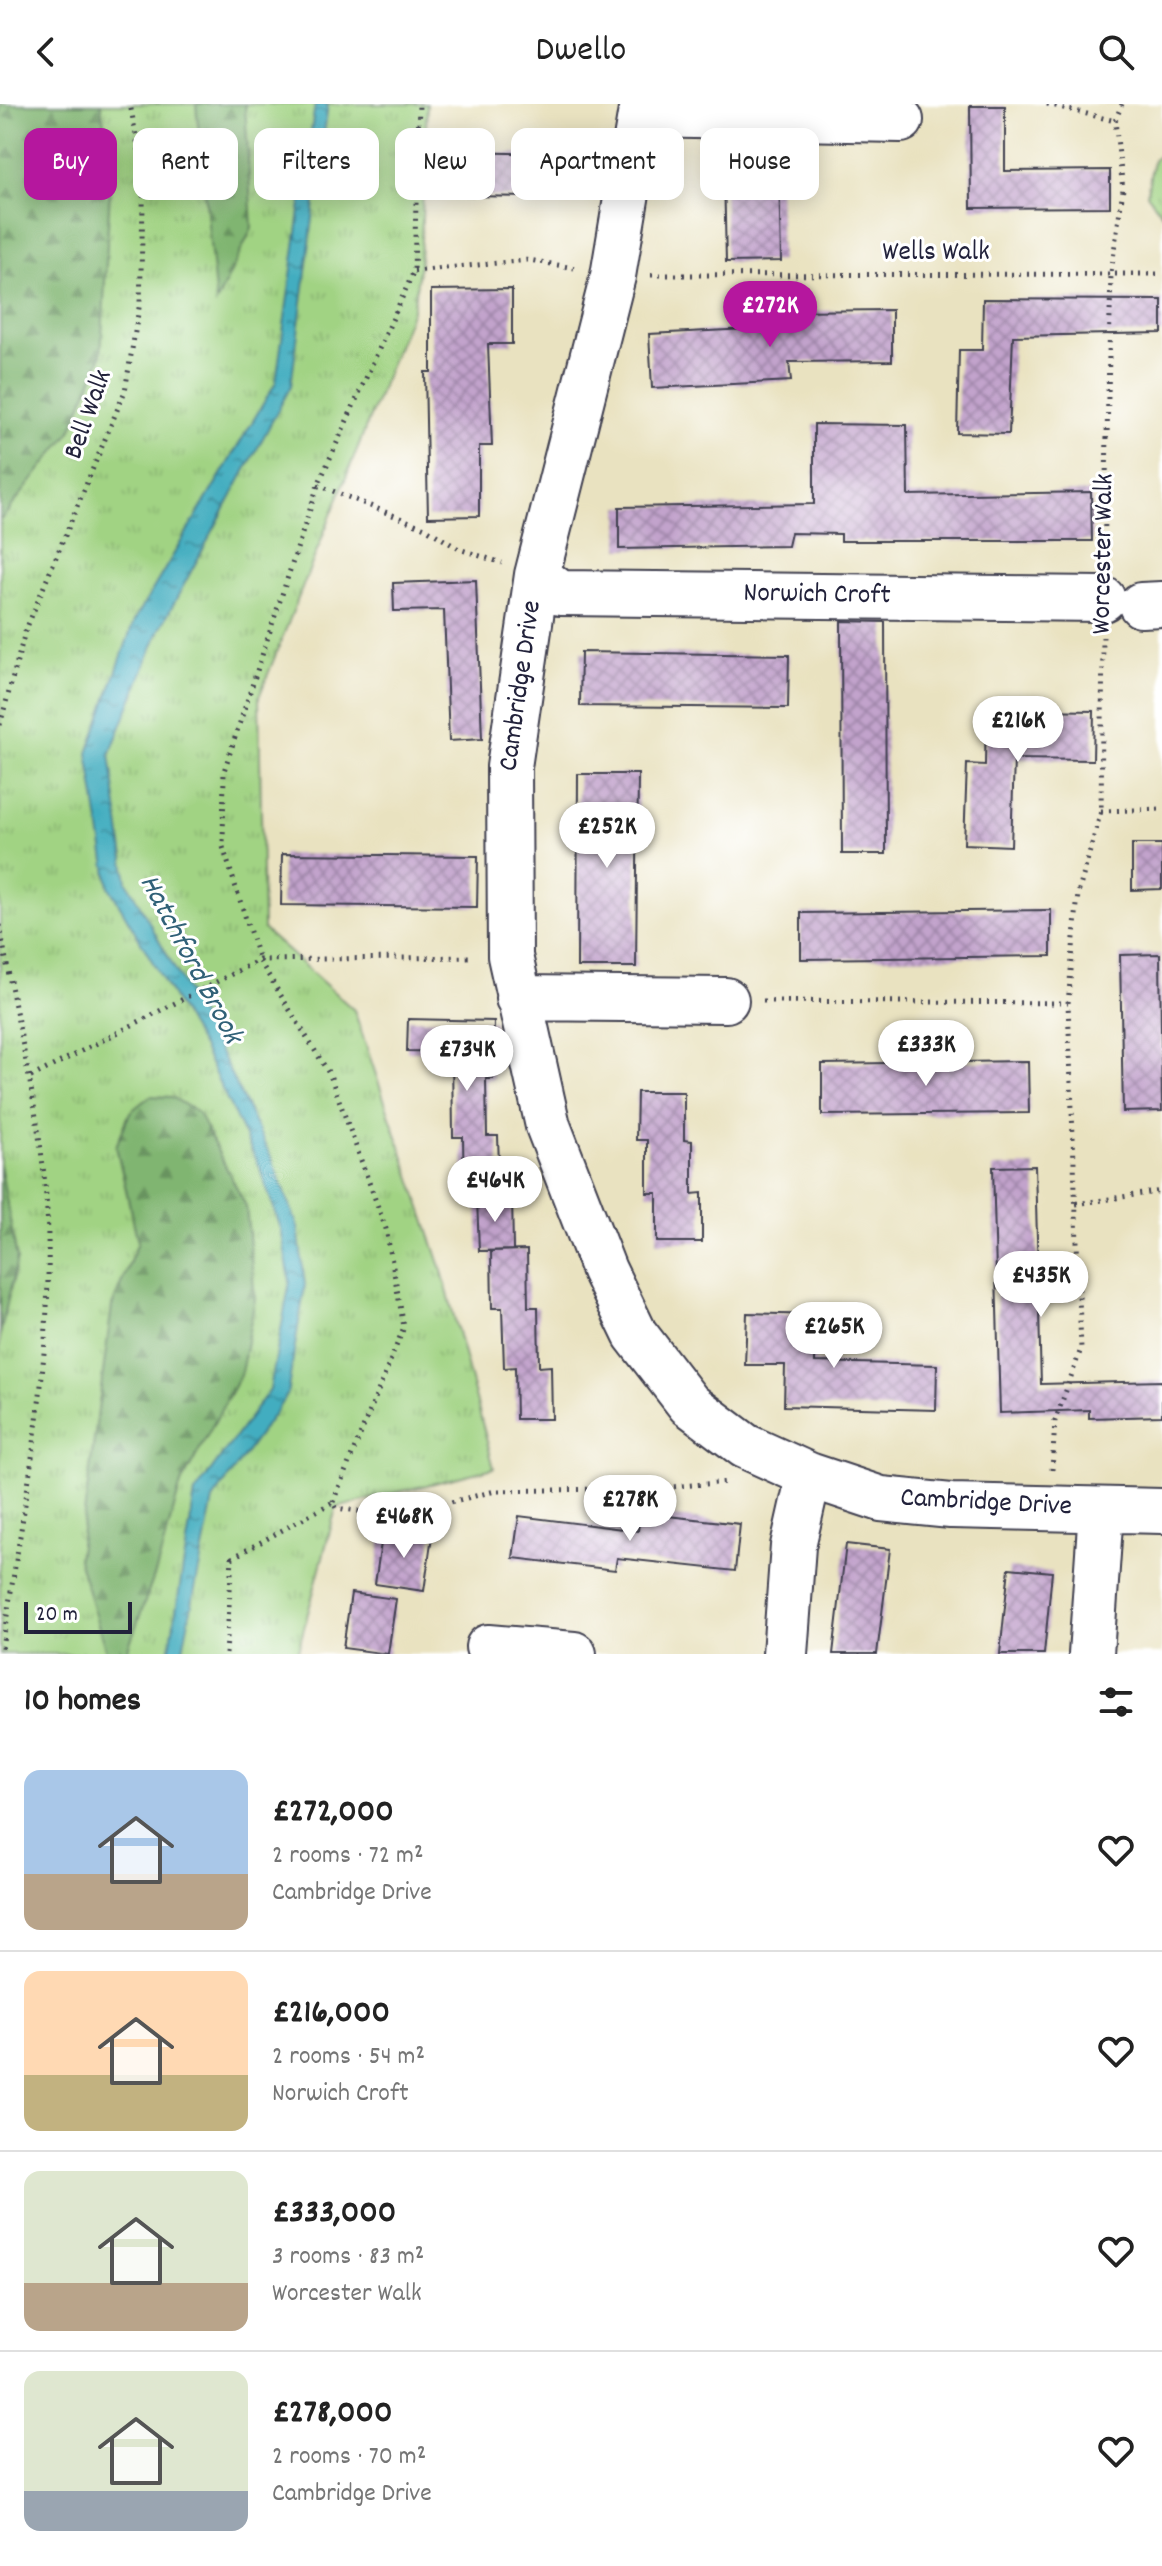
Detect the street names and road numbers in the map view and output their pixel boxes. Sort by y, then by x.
street label: Wells Walk [882,234,990,274]
street label: Bell Walk [55,365,125,465]
street label: Worcester Walk [1084,473,1126,635]
street label: Norwich Croft [743,575,891,617]
street label: Cambridge Drive [490,598,554,774]
street label: Cambridge Drive [899,1480,1073,1528]

